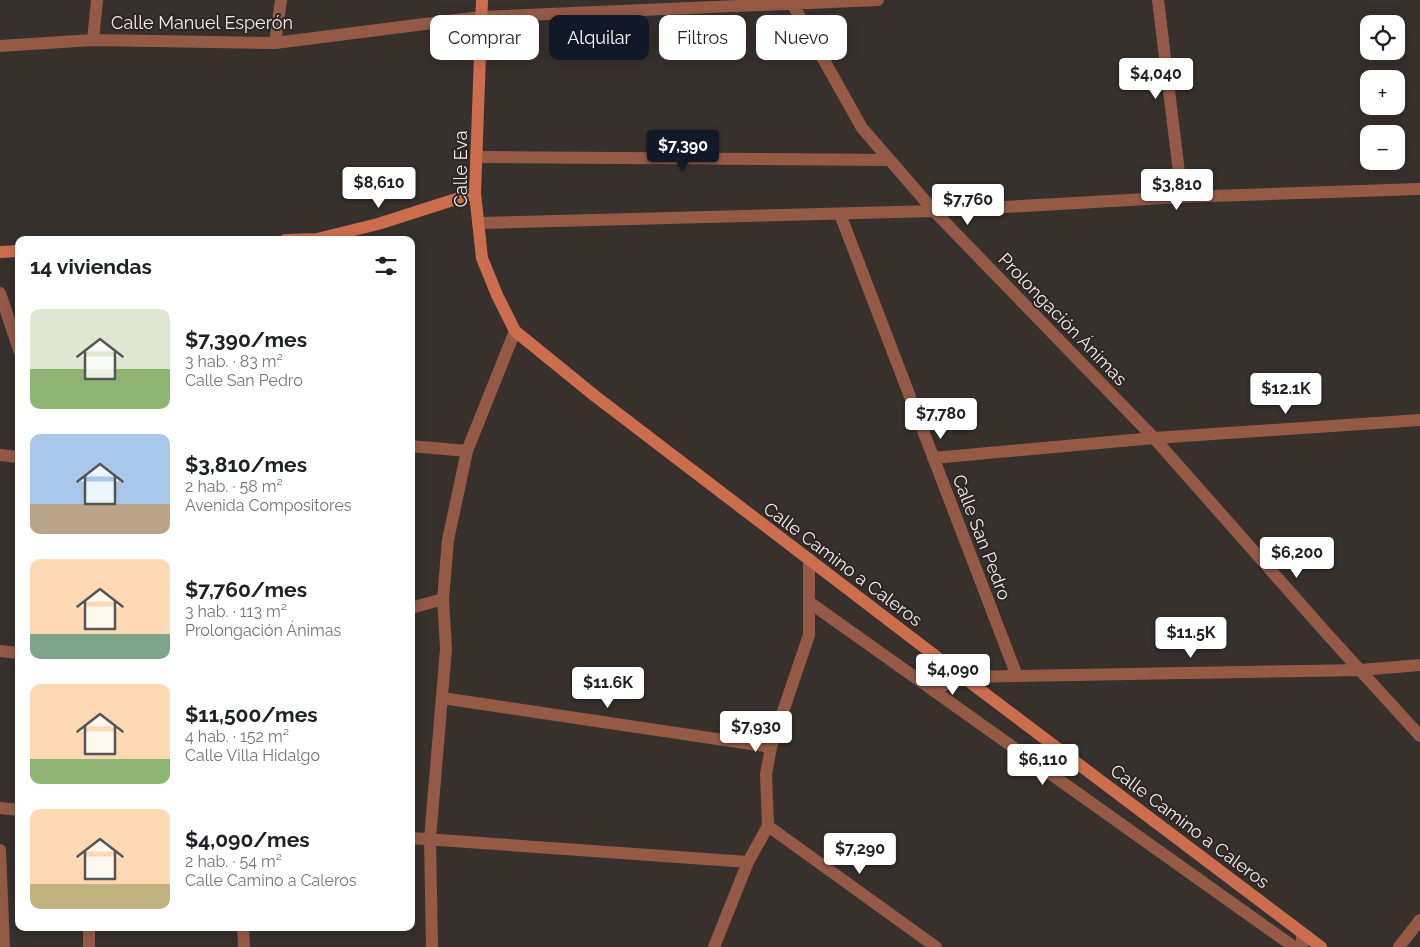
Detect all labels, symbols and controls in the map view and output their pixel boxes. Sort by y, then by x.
street label: Calle Manuel Esperón [111,12,293,33]
chip: Comprar [430,15,539,60]
chip: Alquilar [549,15,649,60]
chip: Filtros [659,15,746,60]
chip: Nuevo [756,15,847,60]
map controls [1360,15,1405,170]
button: locate [1360,15,1405,60]
pin: $4,040 [1115,58,1197,100]
text: $4,040 [1130,64,1182,83]
button: + [1360,70,1405,115]
button: − [1360,125,1405,170]
pin: $7,390 [642,130,724,172]
street label: Calle Eva [450,131,471,207]
text: $7,390 [658,136,708,155]
pin: $8,610 [338,166,420,209]
pin: $3,810 [1136,168,1218,211]
text: $8,610 [354,173,404,192]
text: $3,810 [1152,175,1202,194]
pin: $7,760 [927,184,1009,226]
text: $7,760 [943,190,993,209]
street label: Prolongación Ánimas [994,248,1132,390]
icon: filters [372,252,400,280]
text: 14 viviendas [30,254,152,279]
text: $7,390/mes [185,327,307,352]
icon: home [70,329,130,389]
text: 3 hab. · 83 m² [185,352,283,371]
text: Calle San Pedro [185,371,303,390]
pin: $12.1K [1245,372,1327,415]
text: $12.1K [1261,379,1311,398]
pin: $7,780 [900,398,982,440]
text: $7,780 [916,404,966,423]
text: $3,810/mes [185,452,307,477]
icon: home [70,454,130,514]
street label: Calle San Pedro [948,471,1016,603]
text: 2 hab. · 58 m² [185,477,283,496]
text: Avenida Compositores [185,496,352,515]
street label: Calle Camino a Caleros [760,498,927,631]
pin: $6,200 [1256,536,1338,579]
text: $6,200 [1271,543,1323,562]
text: $7,760/mes [185,577,307,602]
icon: home [70,579,130,639]
text: 3 hab. · 113 m² [185,602,287,621]
pin: $11.5K [1150,616,1232,659]
text: Prolongación Ánimas [185,621,341,640]
text: $11.5K [1166,623,1216,642]
pin: $4,090 [912,654,994,696]
text: $4,090 [927,660,979,679]
pin: $11.6K [567,666,649,709]
text: $11.6K [583,673,633,692]
text: $11,500/mes [185,702,318,727]
icon: home [70,704,130,764]
pin: $7,930 [715,710,797,753]
text: $7,930 [731,717,781,736]
text: 4 hab. · 152 m² [185,727,289,746]
pin: $6,110 [1002,744,1084,786]
text: Calle Villa Hidalgo [185,746,320,765]
text: $6,110 [1018,750,1068,769]
street label: Calle Camino a Caleros [1107,760,1274,893]
text: $4,090/mes [185,827,310,852]
icon: home [70,829,130,889]
pin: $7,290 [819,832,901,875]
text: $7,290 [835,839,885,858]
text: 2 hab. · 54 m² [185,852,282,871]
text: Calle Camino a Caleros [185,871,357,890]

